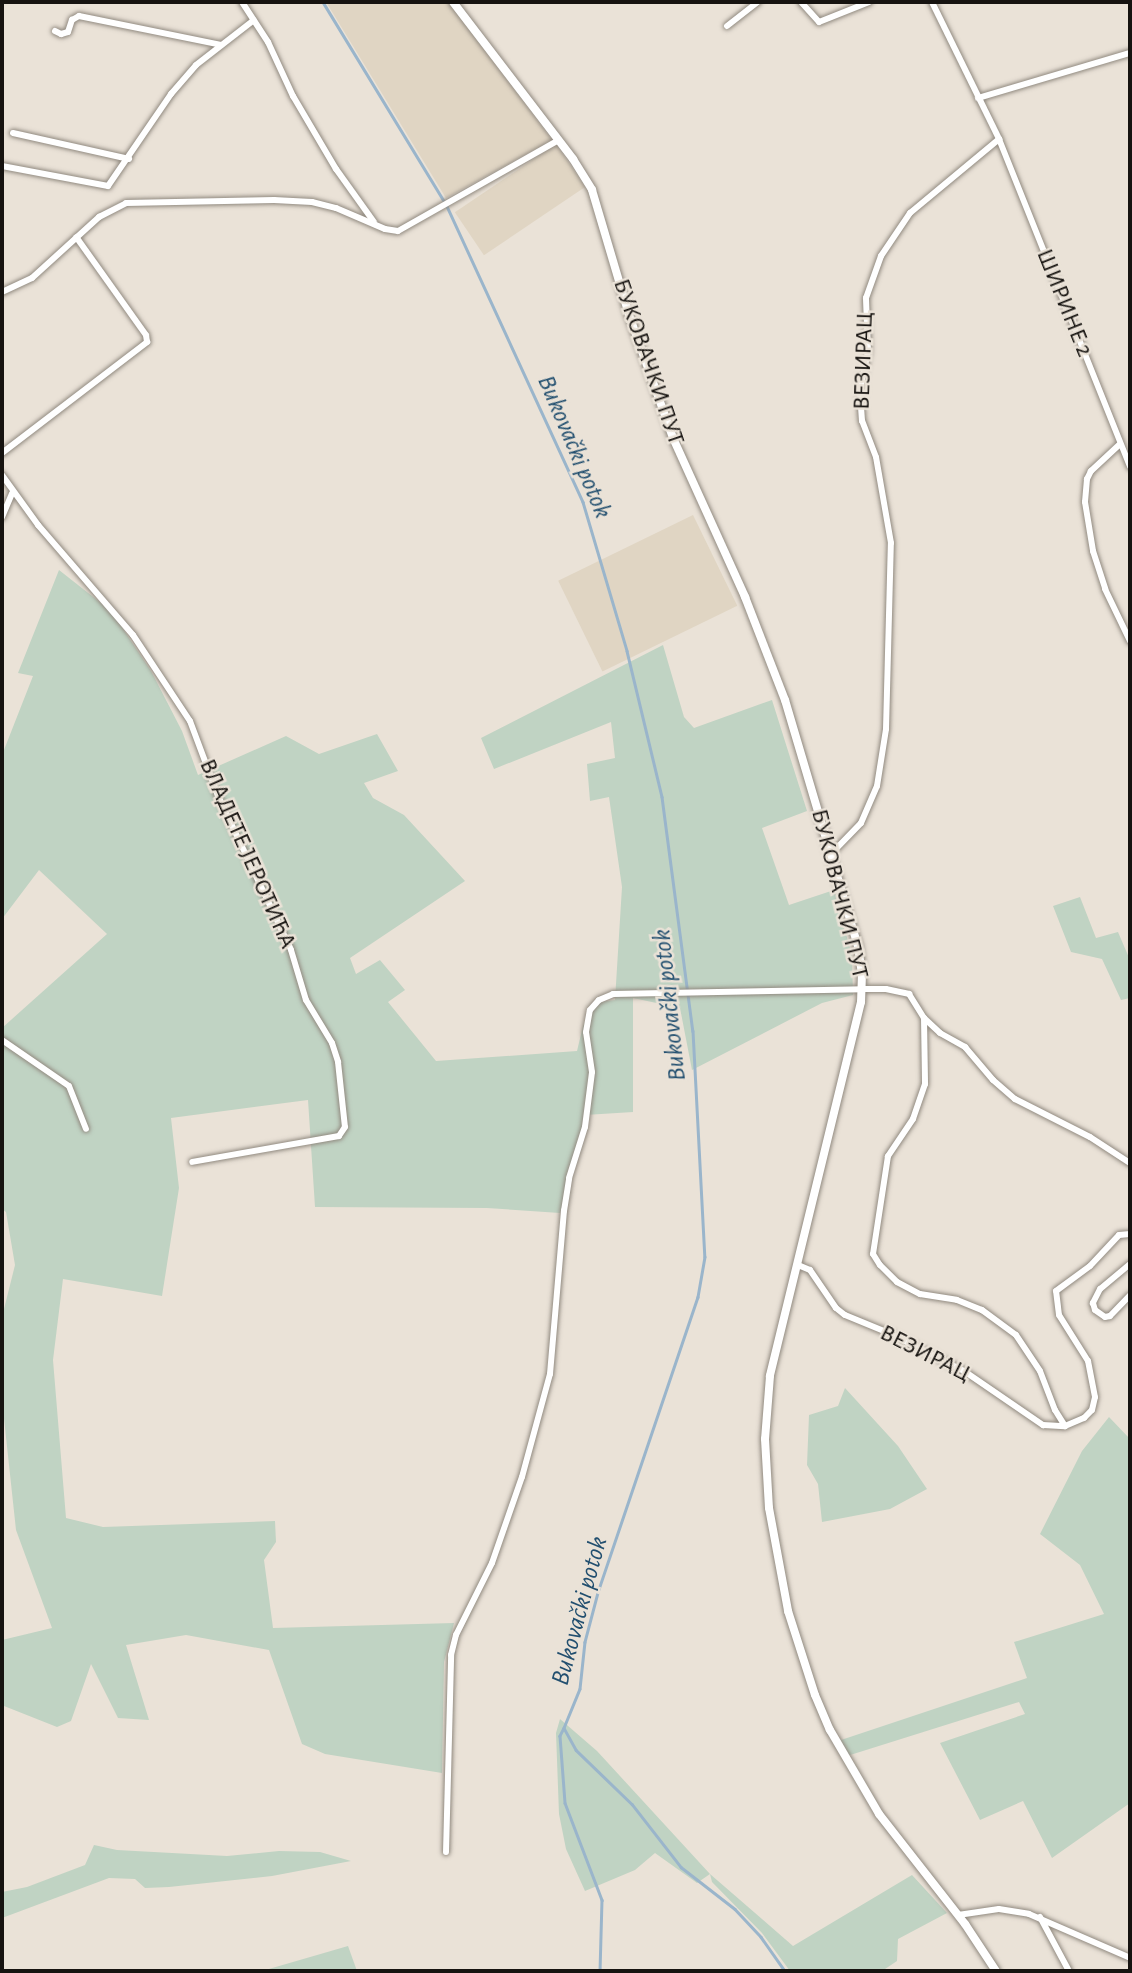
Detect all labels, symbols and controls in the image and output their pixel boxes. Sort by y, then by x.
street label: ШИРИНЕ 2 [1029,245,1099,361]
street label: БУКОВАЧКИ ПУТ [606,275,690,449]
street label: ВЕЗИРАЦ [848,312,880,410]
water label: Bukovački potok [530,371,618,523]
street label: ВЛАДЕТЕ ЈЕРОТИЋА [192,755,302,953]
street label: БУКОВАЧКИ ПУТ [804,806,874,982]
water label: Bukovački potok [647,928,693,1082]
street label: ВЕЗИРАЦ [875,1319,975,1389]
water label: Bukovački potok [545,1533,615,1689]

